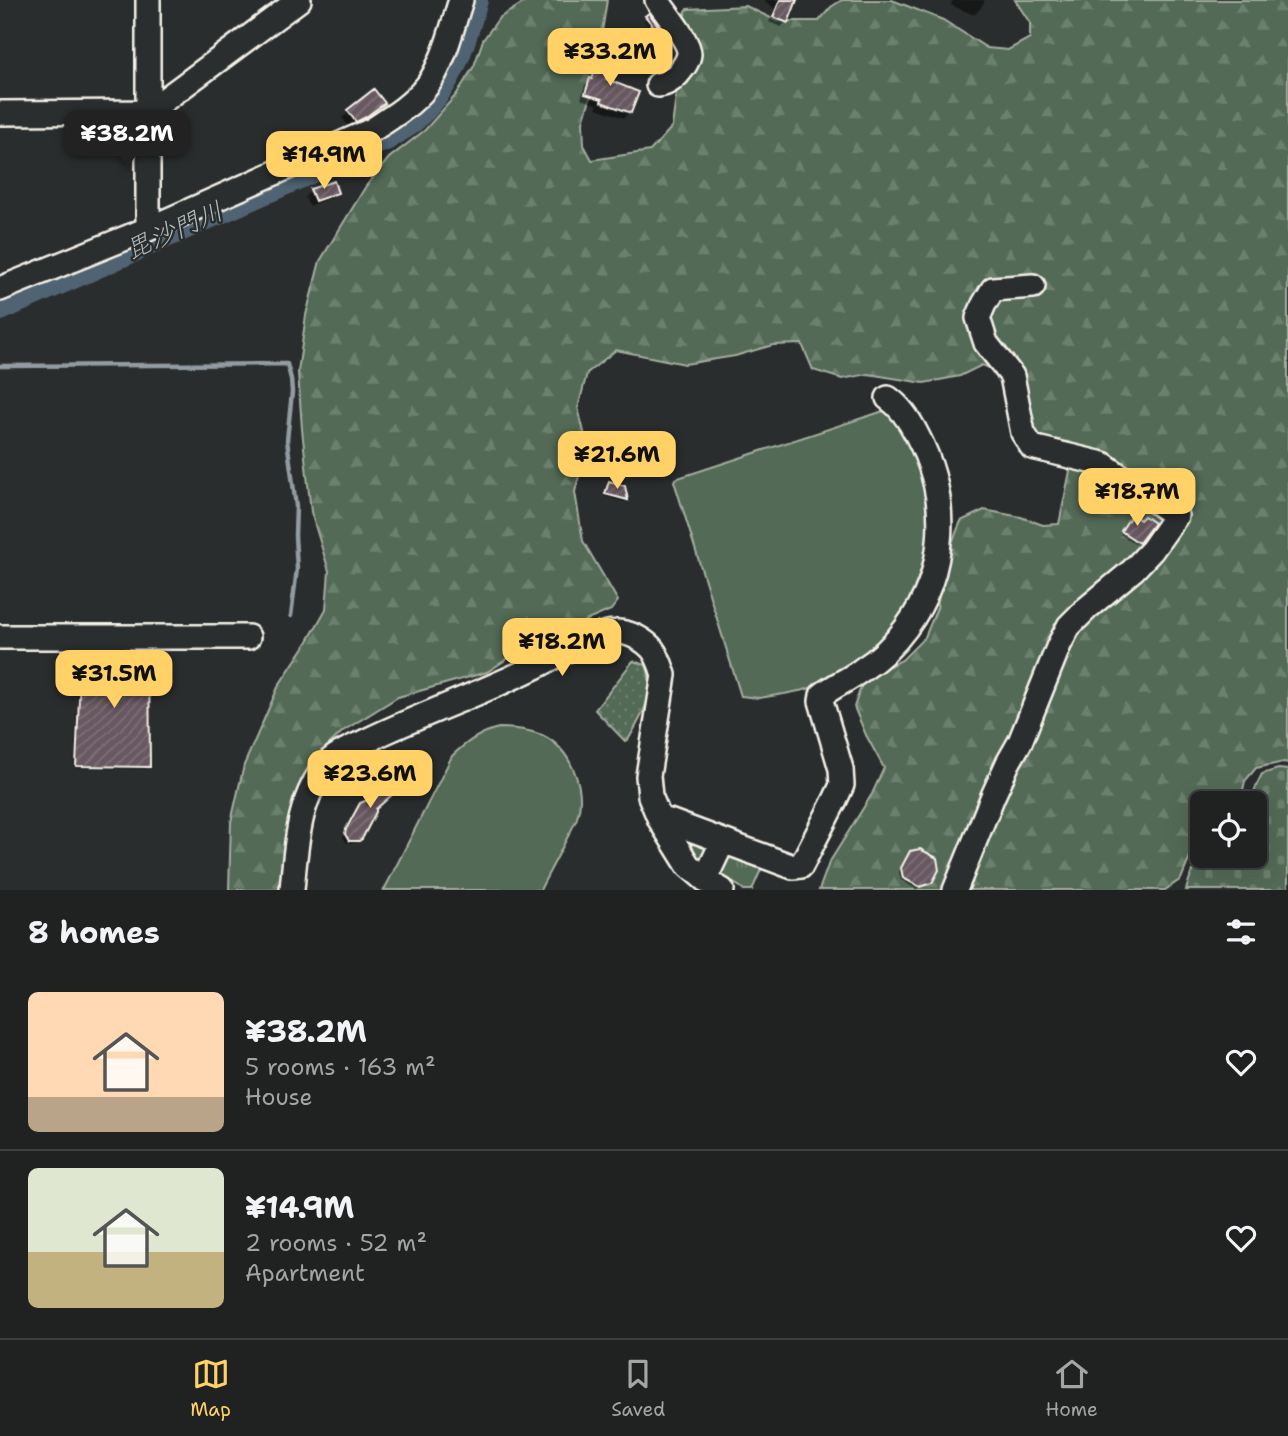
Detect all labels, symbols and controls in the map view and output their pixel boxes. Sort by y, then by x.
pin: ¥33.2M [553,28,667,88]
text: ¥33.2M [564,36,656,66]
pin: ¥38.2M [70,110,184,170]
text: ¥38.2M [80,118,174,148]
pin: ¥14.9M [267,132,381,191]
text: ¥14.9M [282,139,366,169]
water label: 毘沙門川 [119,192,228,267]
pin: ¥21.6M [560,432,674,491]
text: ¥21.6M [574,439,660,469]
pin: ¥18.7M [1080,468,1194,528]
text: ¥18.7M [1094,476,1180,506]
pin: ¥18.2M [505,618,619,678]
text: ¥18.2M [518,626,606,656]
pin: ¥31.5M [57,650,171,710]
text: ¥31.5M [71,658,157,688]
pin: ¥23.6M [313,750,427,810]
text: ¥23.6M [323,758,417,788]
map controls [1190,791,1267,868]
button: locate [1190,791,1267,868]
text: 8 homes [28,912,160,953]
icon: filters [1222,913,1260,951]
text: ¥38.2M [245,1011,367,1052]
icon: home [84,1020,168,1104]
icon: heart [1222,1043,1260,1081]
text: 5 rooms · 163 m² [245,1052,436,1082]
text: House [245,1082,313,1112]
text: ¥14.9M [245,1187,354,1228]
icon: home [84,1196,168,1280]
icon: heart [1222,1219,1260,1257]
text: 2 rooms · 52 m² [245,1228,427,1258]
text: Apartment [245,1258,365,1288]
tab: Map [190,1355,231,1422]
tab: Saved [611,1355,665,1422]
tab: Home [1046,1355,1098,1422]

